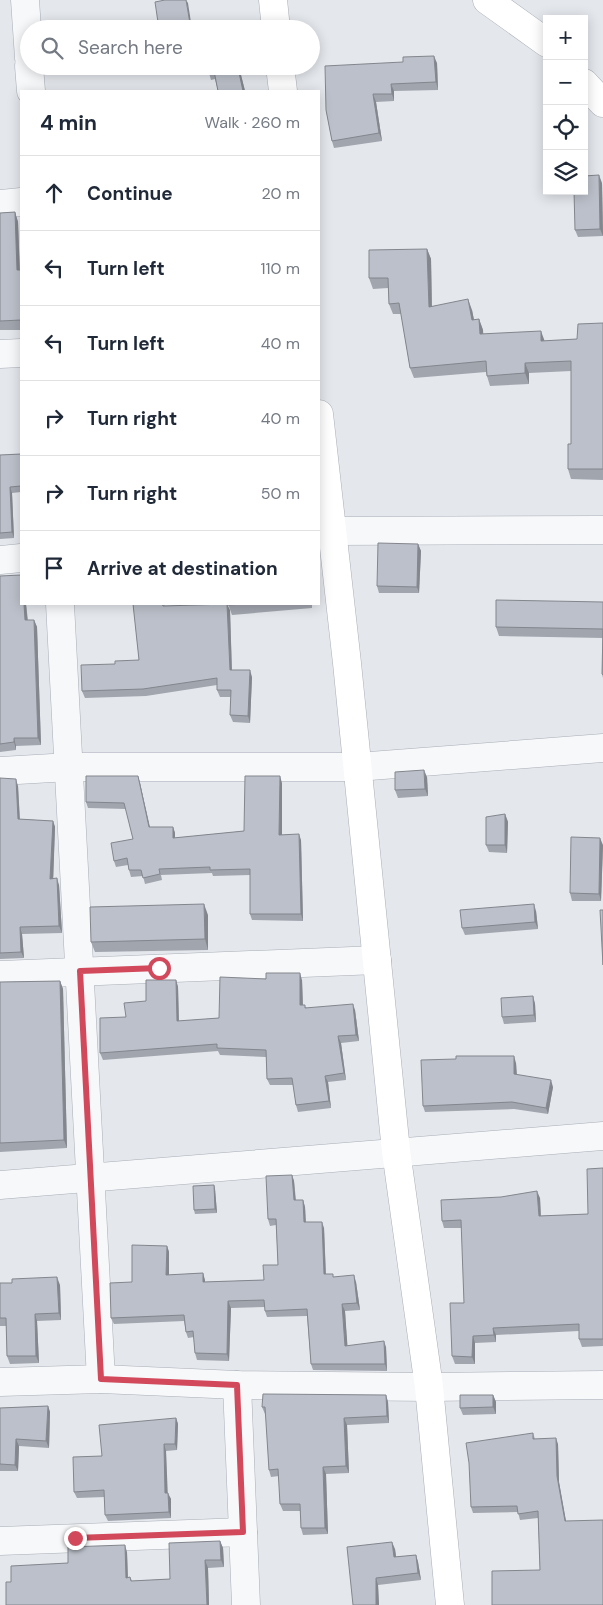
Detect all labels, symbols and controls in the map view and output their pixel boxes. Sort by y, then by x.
map controls [543,15,588,195]
button: + [543,15,588,60]
search box [20,20,320,75]
icon: search [38,34,66,62]
text: Search here [78,35,183,60]
button: − [543,60,588,105]
button: locate [543,105,588,150]
text: 4 min [40,109,97,137]
text: Walk · 260 m [205,112,300,133]
button: layers [543,150,588,195]
icon: ahead [40,179,68,207]
text: Continue [87,181,173,206]
text: 20 m [261,183,300,204]
icon: left [40,254,68,282]
text: Turn left [87,256,165,281]
text: 110 m [261,258,300,279]
icon: left [40,329,68,357]
text: Turn left [87,331,165,356]
text: 40 m [261,333,300,354]
icon: right [40,404,68,432]
text: Turn right [87,406,177,431]
text: 40 m [261,408,300,429]
icon: right [40,479,68,507]
text: Turn right [87,481,177,506]
text: 50 m [261,483,300,504]
icon: arrive [40,554,68,582]
text: Arrive at destination [87,556,278,581]
route start [148,957,171,980]
route end [64,1527,87,1550]

